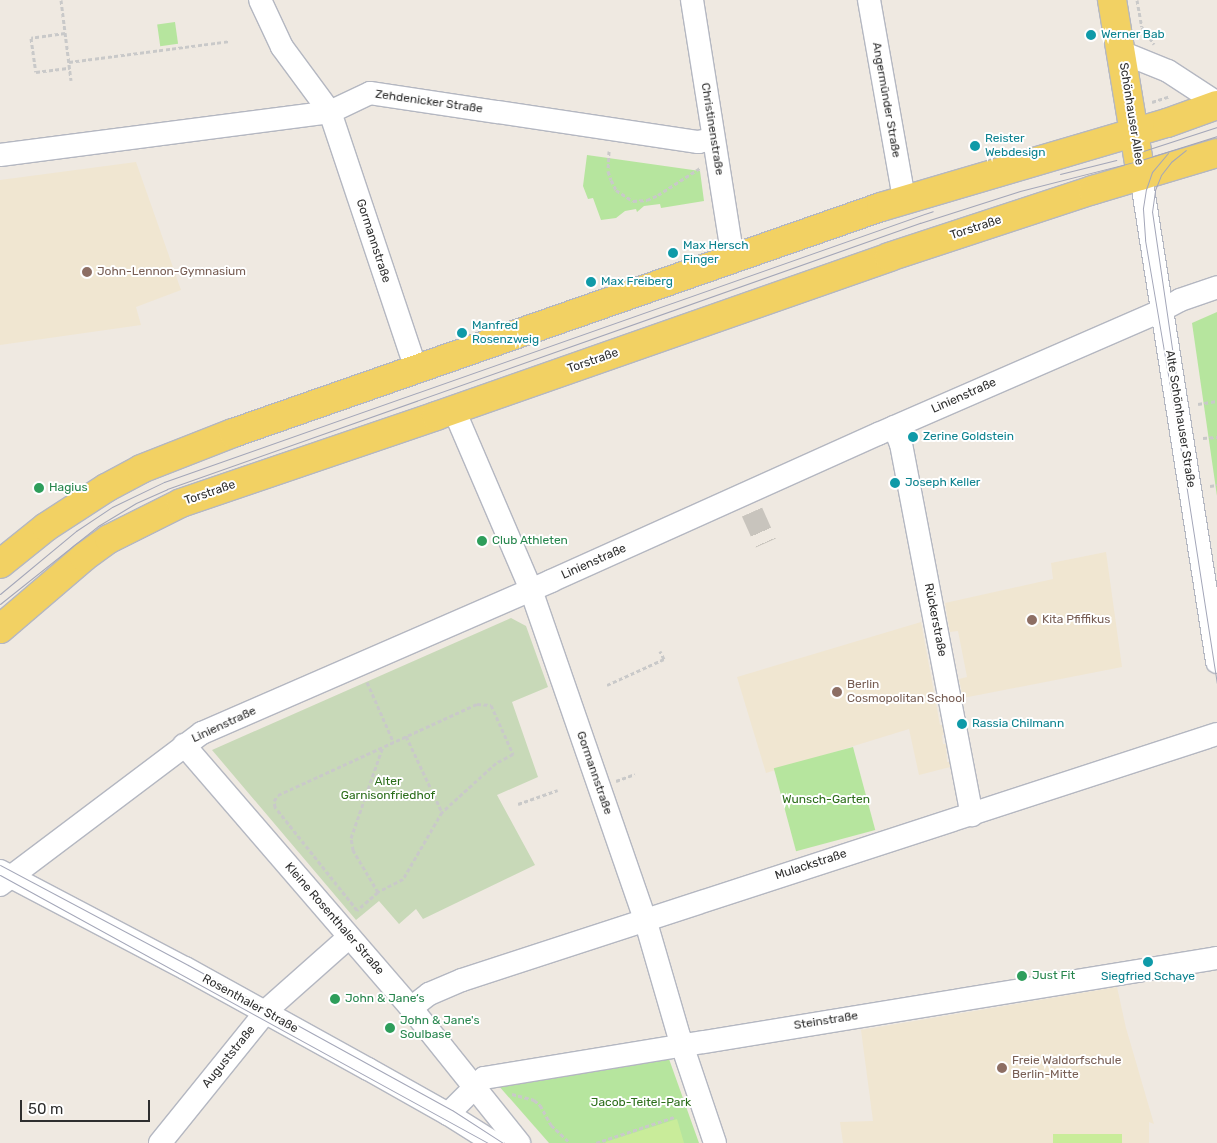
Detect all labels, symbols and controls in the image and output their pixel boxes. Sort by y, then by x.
place label: Werner Bab [1101,28,1165,42]
marker: Werner Bab [1085,29,1097,41]
street label: Angermünder Straße [869,41,903,159]
street label: Schönhauser Allee [1116,61,1146,167]
street label: Christinenstraße [698,82,726,176]
street label: Zehdenicker Straße [374,87,484,117]
place label: Reister Webdesign [985,132,1046,160]
marker: Reister Webdesign [969,140,981,152]
street label: Gormannstraße [353,197,393,285]
street label: Torstraße [949,213,1003,243]
place label: Max Hersch Finger [683,239,748,267]
marker: Max Hersch Finger [667,247,679,259]
place label: John-Lennon-Gymnasium [97,265,246,279]
marker: John-Lennon-Gymnasium [81,266,93,278]
place label: Max Freiberg [601,275,673,289]
marker: Max Freiberg [585,276,597,288]
place label: Manfred Rosenzweig [472,319,539,347]
marker: Manfred Rosenzweig [456,327,468,339]
street label: Torstraße [566,346,620,376]
street label: Alte Schönhauser Straße [1162,349,1198,489]
street label: Linienstraße [929,375,999,417]
place label: Zerine Goldstein [923,430,1014,444]
marker: Zerine Goldstein [907,431,919,443]
place label: Joseph Keller [905,476,980,490]
marker: Joseph Keller [889,477,901,489]
street label: Torstraße [183,478,237,508]
place label: Hagius [49,481,88,495]
marker: Hagius [33,482,45,494]
place label: Club Athleten [492,534,568,548]
marker: Club Athleten [476,535,488,547]
street label: Linienstraße [559,541,629,583]
street label: Rückerstraße [921,582,949,658]
place label: Kita Pfiffikus [1042,613,1110,627]
marker: Kita Pfiffikus [1026,614,1038,626]
place label: Berlin Cosmopolitan School [847,678,965,706]
marker: Berlin Cosmopolitan School [831,686,843,698]
street label: Linienstraße [189,704,259,746]
place label: Rassia Chilmann [972,717,1064,731]
marker: Rassia Chilmann [956,718,968,730]
street label: Gormannstraße [573,729,615,817]
park label: Alter Garnisonfriedhof [341,775,435,803]
park label: Wunsch-Garten [782,793,870,807]
street label: Mulackstraße [773,847,849,883]
street label: Kleine Rosenthaler Straße [281,860,387,978]
marker: Siegfried Schaye [1142,956,1154,968]
place label: Just Fit [1032,969,1075,983]
marker: Just Fit [1016,970,1028,982]
place label: Siegfried Schaye [1101,970,1195,984]
street label: Rosenthaler Straße [200,972,300,1036]
place label: John & Jane‘s [345,992,425,1006]
marker: John & Jane‘s [329,993,341,1005]
street label: Steinstraße [793,1009,859,1033]
place label: John & Jane's Soulbase [400,1014,480,1042]
marker: John & Jane's Soulbase [384,1022,396,1034]
street label: Auguststraße [199,1023,259,1091]
place label: Freie Waldorfschule Berlin-Mitte [1012,1054,1122,1082]
marker: Freie Waldorfschule Berlin-Mitte [996,1062,1008,1074]
scale bar [22,1090,152,1122]
park label: Jacob-Teitel-Park [591,1096,691,1110]
text: 50 m [28,1100,63,1118]

